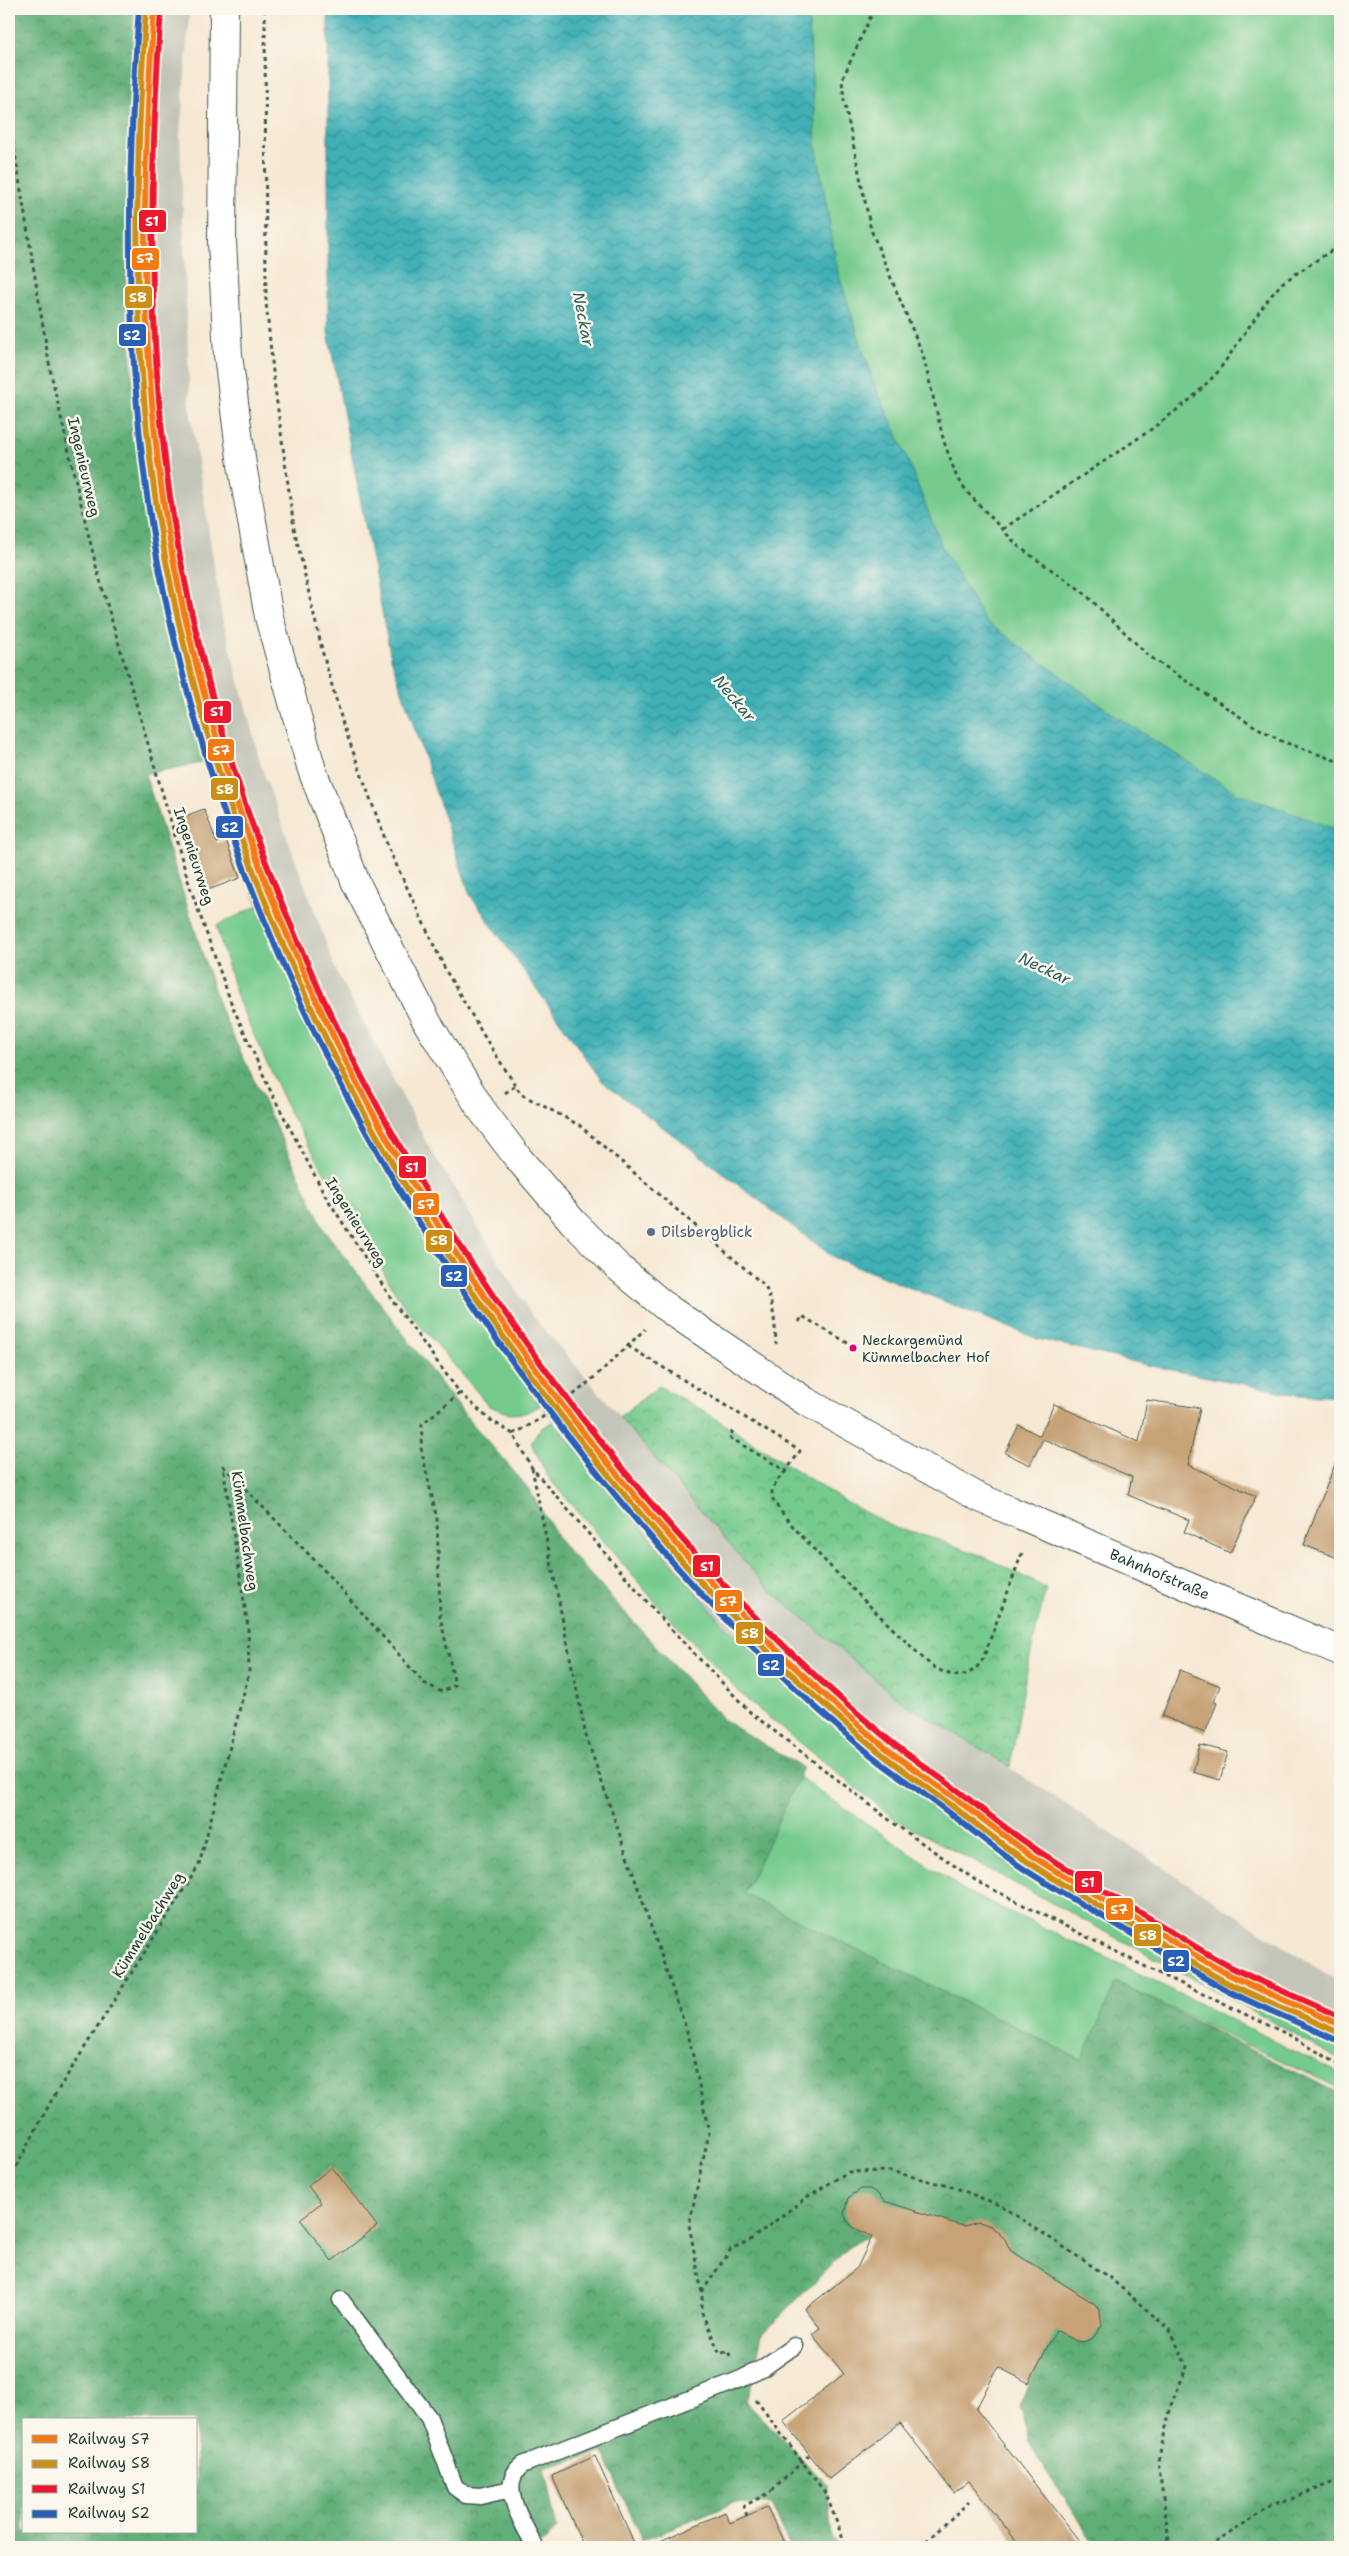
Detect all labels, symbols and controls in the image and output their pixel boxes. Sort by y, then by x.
line badge: S1 [138,209,167,233]
text: S1 [145,212,159,230]
line badge: S7 [131,247,160,271]
text: S7 [136,249,154,267]
line badge: S8 [124,285,153,309]
text: S8 [129,288,147,306]
water label: Neckar [568,290,599,349]
line badge: S2 [118,323,147,347]
text: S2 [123,326,141,344]
street label: Ingenieurweg [63,415,105,519]
water label: Neckar [709,670,761,726]
line badge: S1 [203,700,232,724]
text: S1 [210,702,224,720]
line badge: S7 [207,738,235,762]
text: S7 [212,741,230,759]
line badge: S8 [210,777,239,801]
text: S8 [216,780,234,798]
street label: Ingenieurweg [169,805,219,907]
line badge: S2 [215,815,244,839]
text: S2 [221,818,239,836]
water label: Neckar [1015,947,1075,990]
line badge: S1 [398,1155,427,1179]
text: S1 [405,1158,419,1176]
street label: Ingenieurweg [321,1174,391,1270]
line badge: S7 [412,1192,440,1216]
text: S7 [417,1195,435,1213]
place label: Dilsbergblick [661,1222,753,1242]
marker: Dilsbergblick [645,1226,657,1238]
line badge: S8 [425,1229,453,1253]
text: S8 [430,1231,448,1249]
line badge: S2 [440,1264,468,1288]
text: S2 [445,1267,463,1285]
place label: Neckargemünd Kümmelbacher Hof [862,1331,990,1366]
marker: Neckargemünd Kümmelbacher Hof [848,1343,858,1353]
street label: Kümmelbachweg [227,1470,263,1592]
street label: Bahnhofstraße [1107,1544,1213,1604]
line badge: S1 [692,1554,721,1578]
text: S1 [700,1557,714,1575]
line badge: S7 [714,1589,743,1613]
text: S7 [719,1592,737,1610]
line badge: S8 [735,1621,764,1645]
text: S8 [741,1624,759,1642]
line badge: S2 [757,1653,785,1677]
text: S2 [762,1656,780,1674]
street label: Kümmelbachweg [107,1868,189,1982]
line badge: S1 [1074,1870,1103,1894]
text: S1 [1081,1873,1095,1891]
line badge: S7 [1105,1897,1134,1921]
text: S7 [1110,1900,1128,1918]
line badge: S8 [1133,1923,1162,1947]
text: S8 [1139,1926,1157,1944]
line badge: S2 [1162,1949,1190,1973]
text: S2 [1167,1952,1185,1970]
legend [22,2418,198,2534]
text: Railway S7 [68,2429,150,2449]
text: Railway S8 [68,2453,150,2473]
text: Railway S1 [68,2479,145,2499]
text: Railway S2 [68,2503,150,2523]

